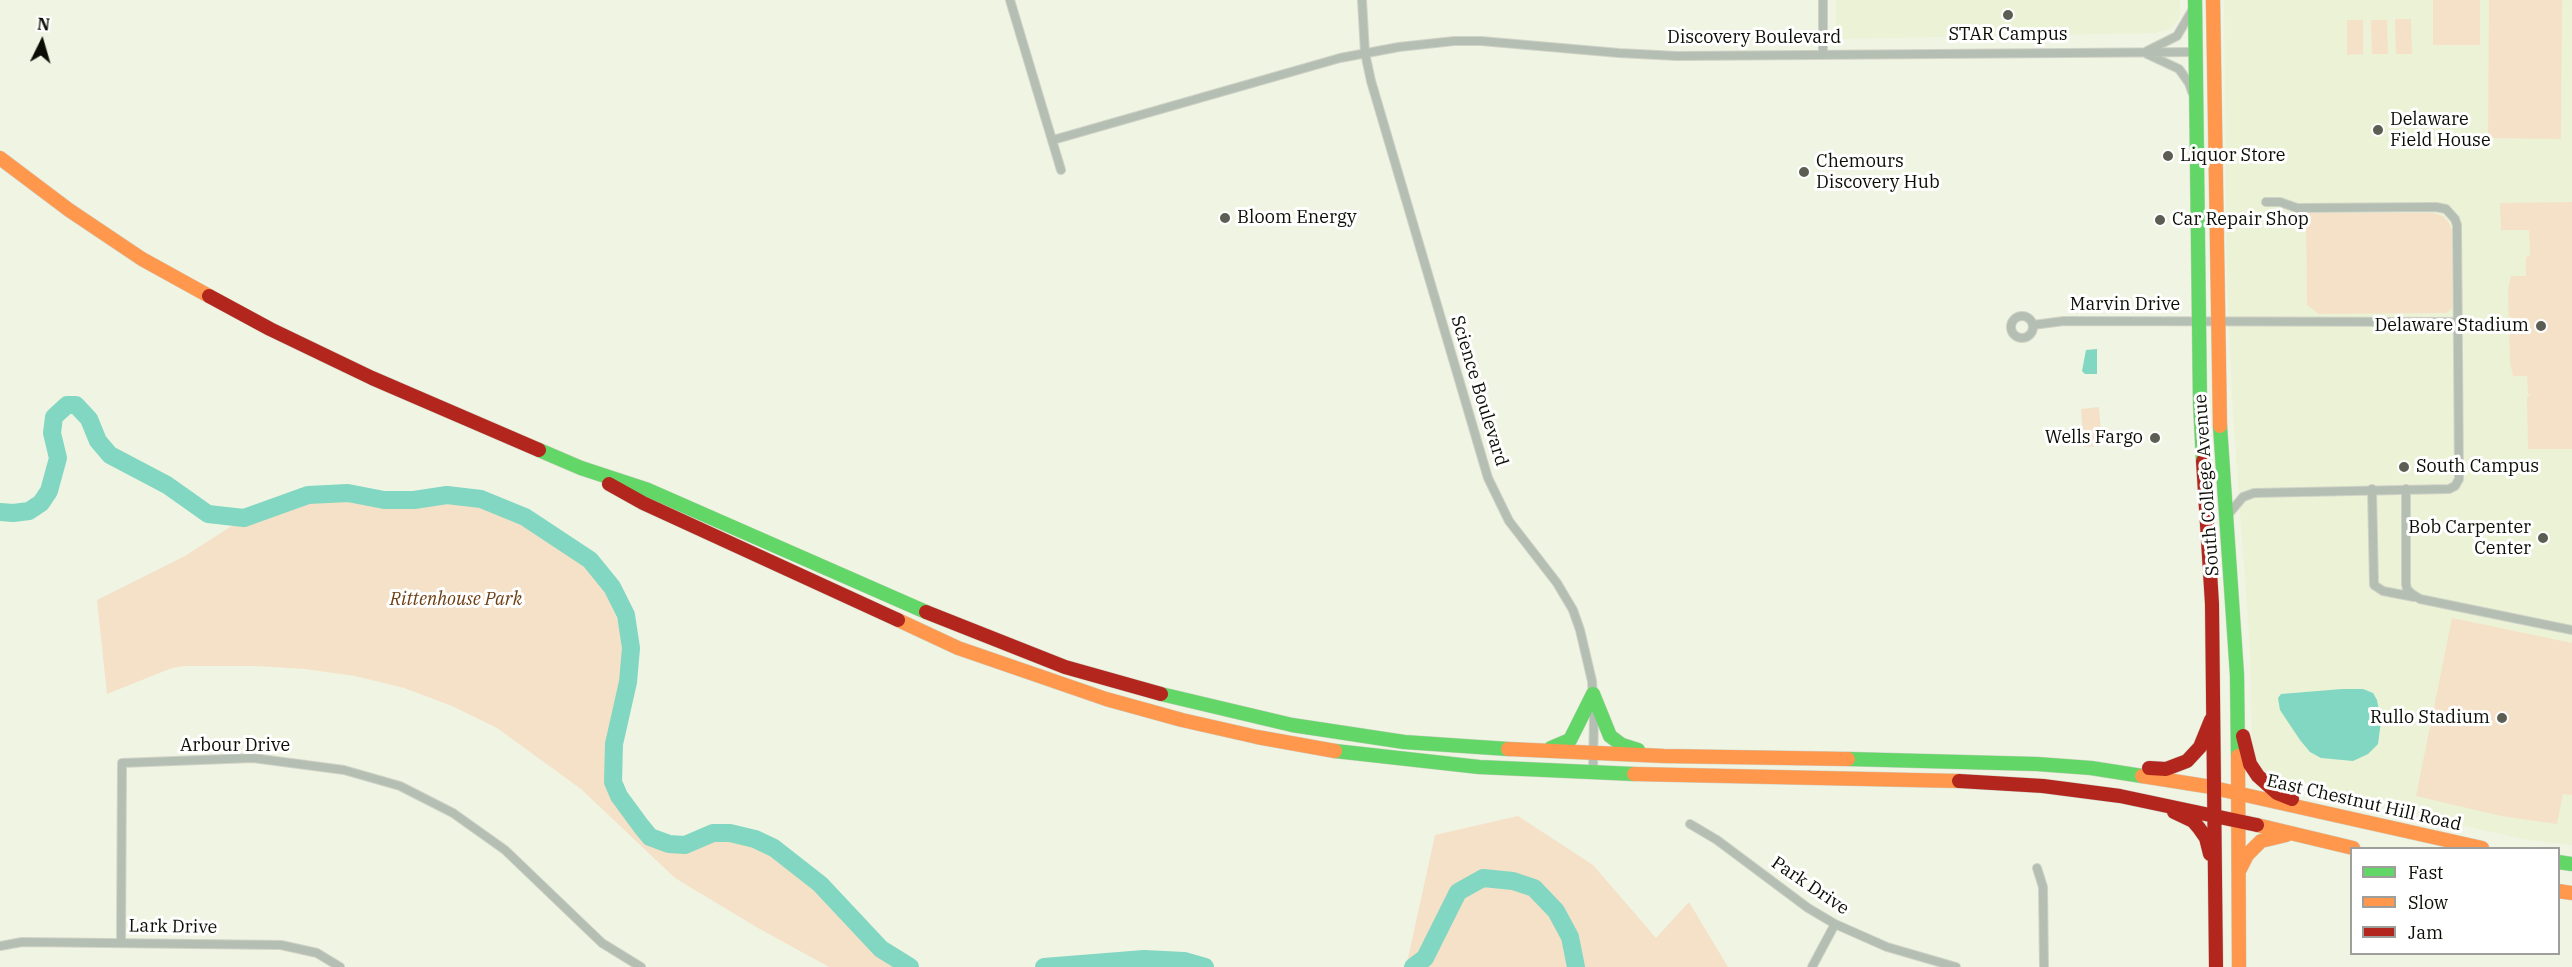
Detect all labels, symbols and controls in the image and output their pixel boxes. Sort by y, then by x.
marker: STAR Campus [2001,8,2015,22]
north arrow [12,12,72,72]
text: N [36,14,51,35]
place label: STAR Campus [1948,24,2068,46]
street label: Discovery Boulevard [1667,27,1841,49]
place label: Delaware Field House [2390,109,2491,152]
marker: Delaware Field House [2371,123,2385,137]
place label: Liquor Store [2180,145,2285,167]
marker: Liquor Store [2161,149,2175,163]
place label: Chemours Discovery Hub [1816,151,1940,194]
marker: Chemours Discovery Hub [1797,165,1811,179]
place label: Bloom Energy [1237,207,1357,229]
place label: Car Repair Shop [2172,209,2309,231]
marker: Bloom Energy [1218,211,1232,225]
marker: Car Repair Shop [2153,213,2167,227]
street label: Marvin Drive [2070,294,2180,316]
street label: Science Boulevard [1446,313,1512,469]
place label: Delaware Stadium [2374,315,2529,337]
marker: Delaware Stadium [2534,319,2548,333]
street label: South College Avenue [2190,393,2224,577]
place label: Wells Fargo [2045,427,2143,449]
marker: Wells Fargo [2148,431,2162,445]
place label: South Campus [2416,456,2539,478]
marker: South Campus [2397,460,2411,474]
place label: Bob Carpenter Center [2408,517,2531,560]
marker: Bob Carpenter Center [2536,531,2550,545]
park label: Rittenhouse Park [390,589,522,611]
place label: Rullo Stadium [2370,707,2490,729]
marker: Rullo Stadium [2495,711,2509,725]
street label: Arbour Drive [180,735,290,757]
street label: East Chestnut Hill Road [2265,770,2463,836]
legend [2350,847,2560,955]
street label: Park Drive [1767,852,1853,920]
text: Fast [2408,861,2443,884]
text: Slow [2408,891,2448,914]
street label: Lark Drive [129,915,217,939]
text: Jam [2408,921,2443,944]

